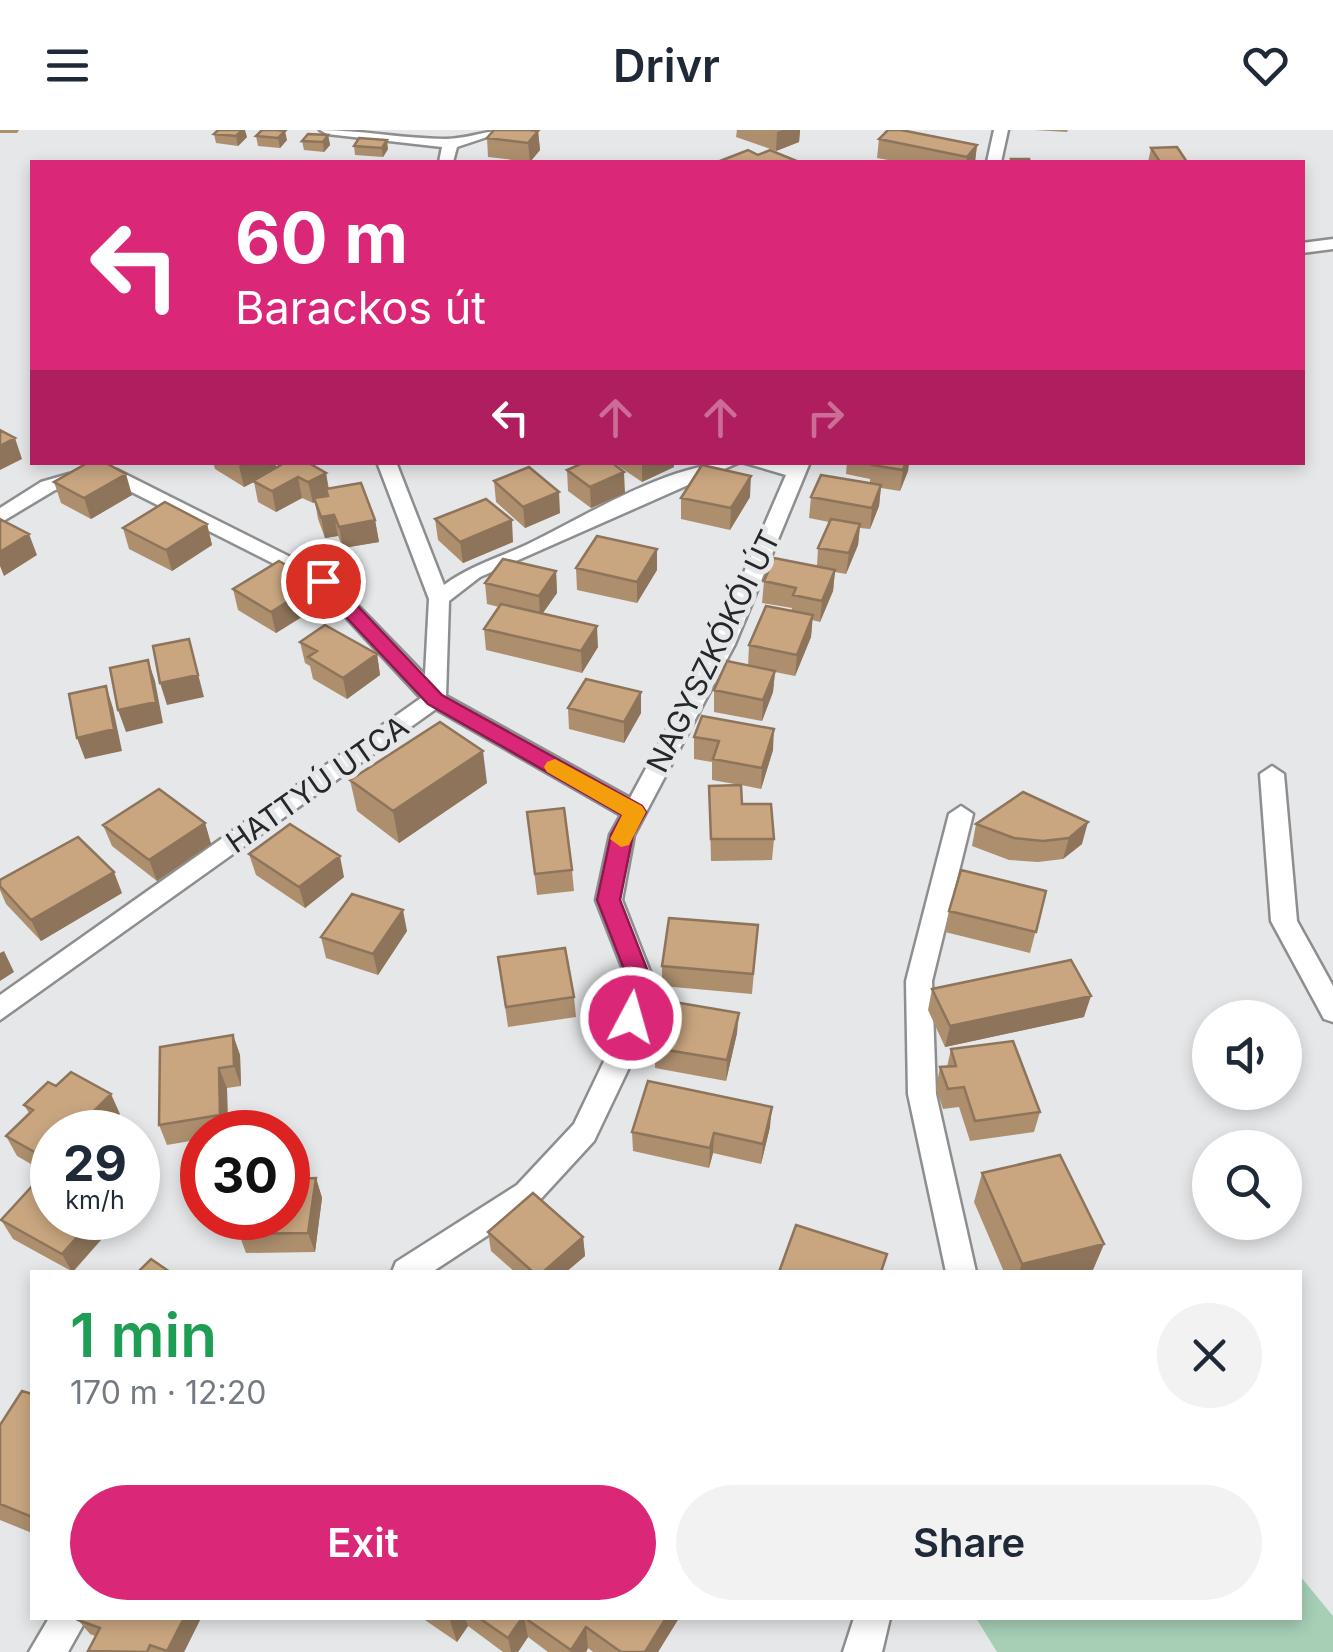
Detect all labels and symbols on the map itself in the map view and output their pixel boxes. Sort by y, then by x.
street label: NAGYSZKÓKÓI ÚT [639,524,787,778]
pin [281,539,366,624]
street label: HATTYÚ UTCA [219,708,415,860]
position arrow [579,966,683,1070]
speed limit sign: 30 [180,1110,310,1240]

